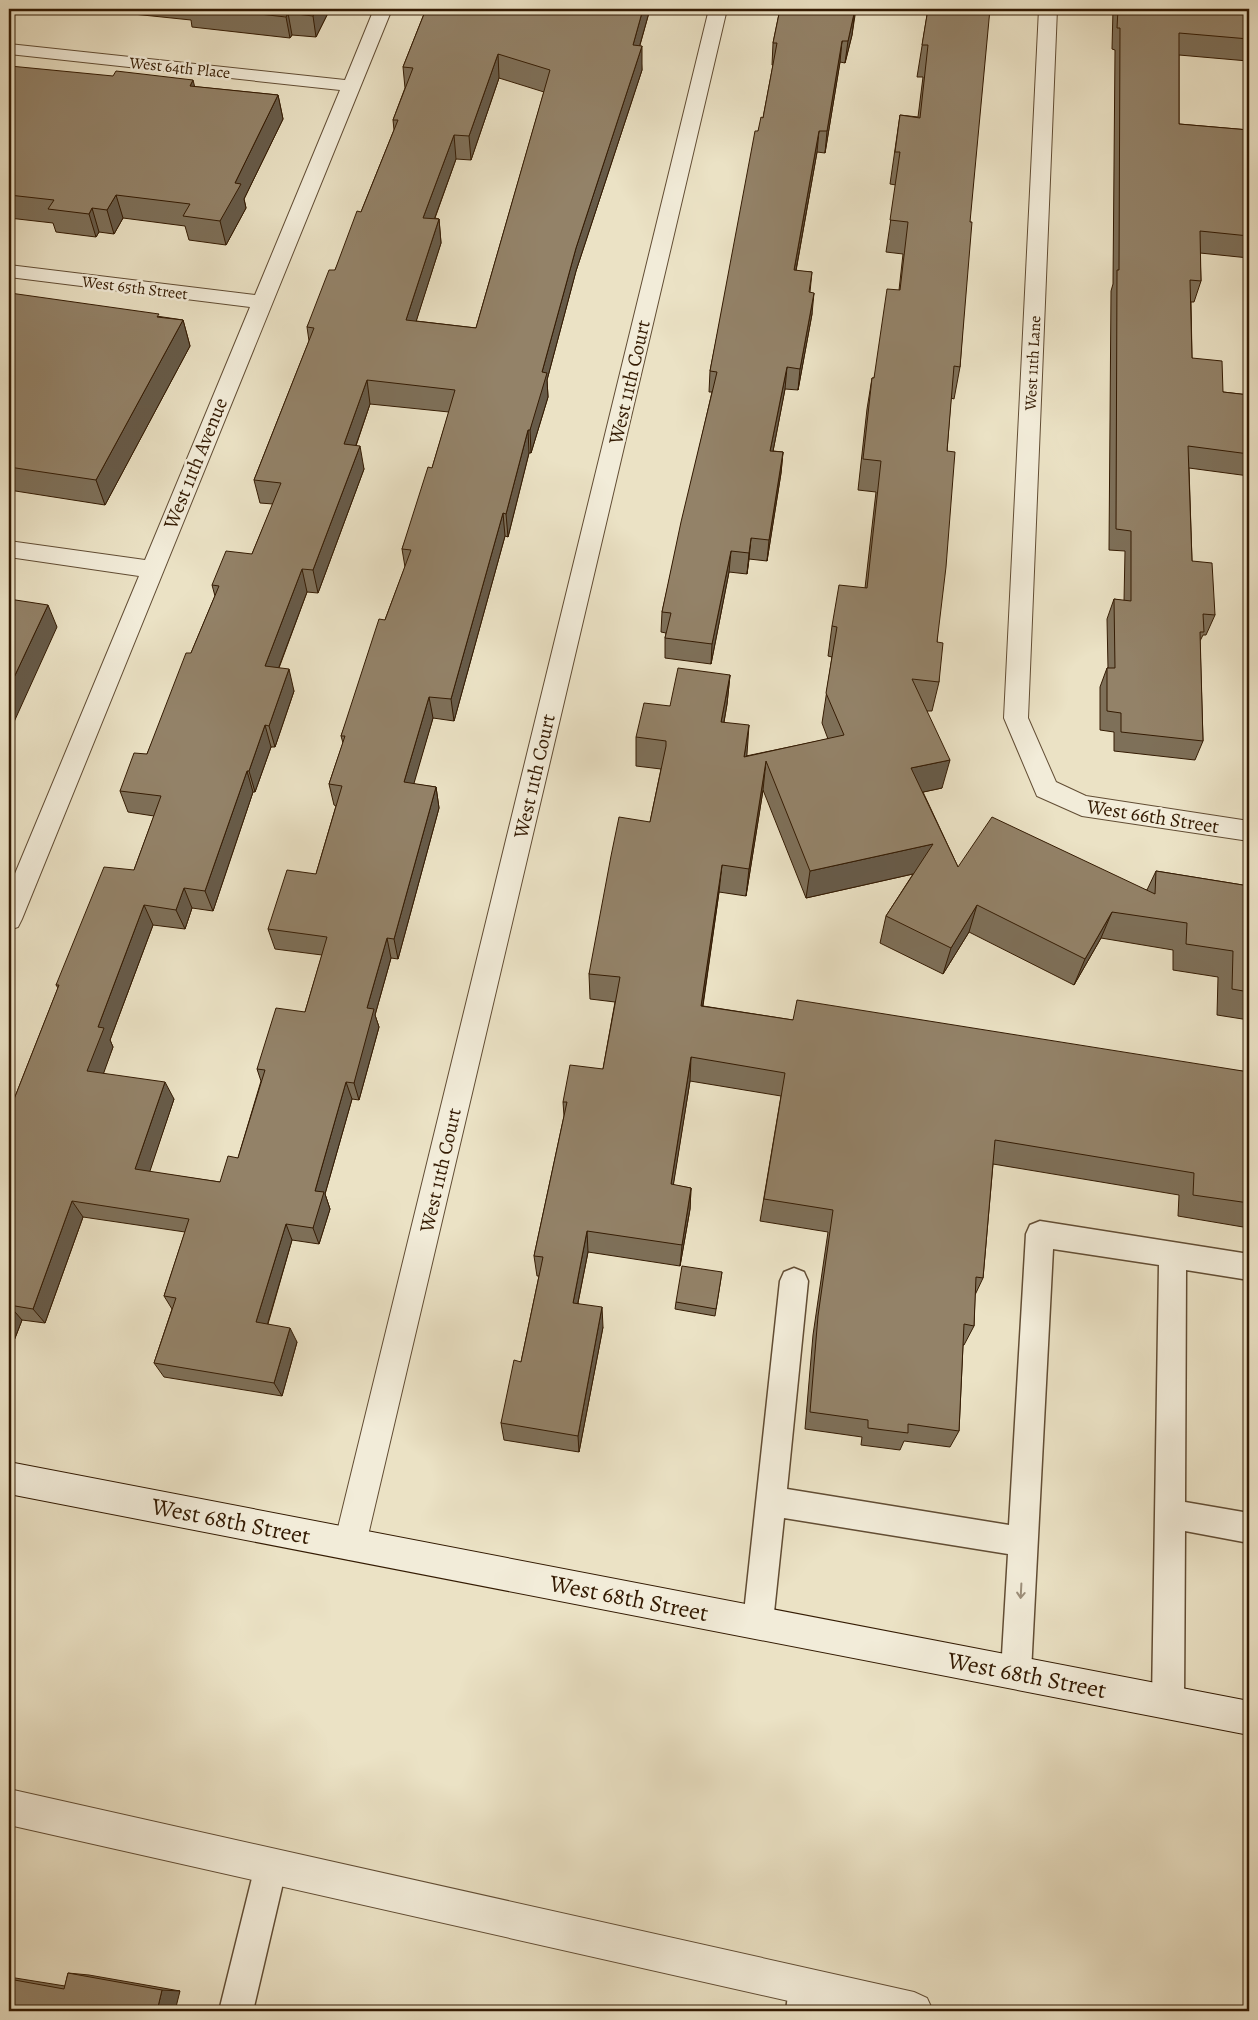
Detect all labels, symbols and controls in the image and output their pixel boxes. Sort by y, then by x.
street label: West 64th Place [127,52,231,84]
street label: West 65th Street [80,270,189,305]
street label: West 11th Lane [1019,315,1046,412]
street label: West 11th Court [602,317,657,448]
street label: West 11th Avenue [157,394,234,534]
street label: West 11th Court [507,711,562,842]
street label: West 66th Street [1084,793,1221,840]
street label: West 11th Court [413,1105,468,1236]
street label: West 68th Street [148,1490,313,1552]
street label: West 68th Street [546,1567,711,1629]
one-way arrow [1016,1582,1025,1598]
street label: West 68th Street [944,1644,1109,1706]

